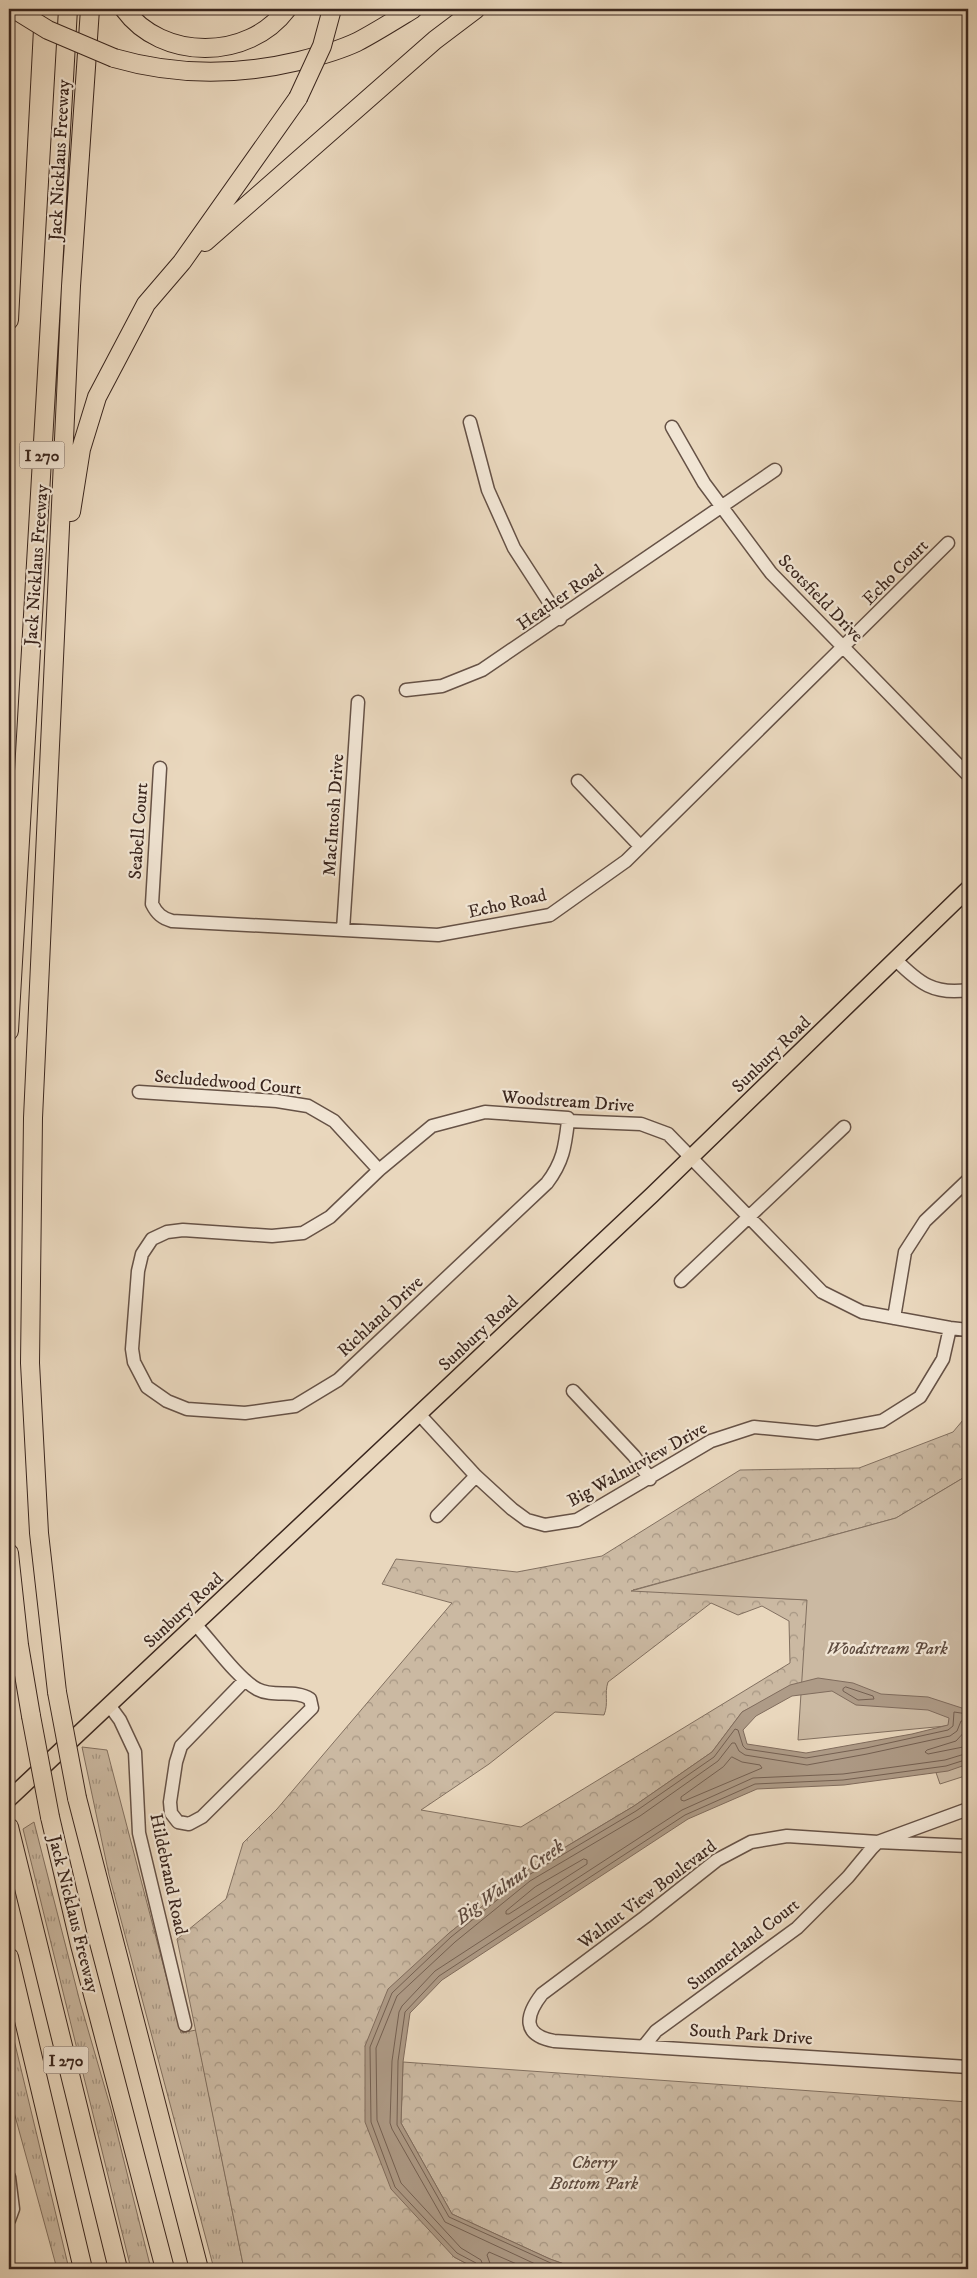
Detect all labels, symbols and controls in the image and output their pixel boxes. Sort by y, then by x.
street label: Jack Nicklaus Freeway [45,78,75,243]
road number: I 270 [20,442,64,468]
street label: Jack Nicklaus Freeway [20,483,54,648]
street label: Echo Court [858,535,933,610]
street label: Scotsfield Drive [773,550,868,647]
street label: Heather Road [513,560,608,636]
street label: MacIntosh Drive [319,753,349,877]
street label: Seabell Court [125,782,153,880]
street label: Echo Road [466,884,549,924]
street label: Sunbury Road [728,1012,816,1098]
street label: Secludedwood Court [153,1066,303,1100]
street label: Woodstream Drive [500,1086,635,1118]
street label: Richland Drive [333,1271,428,1362]
street label: Sunbury Road [434,1291,523,1376]
street label: Big Walnutview Drive [564,1417,711,1512]
street label: Sunbury Road [139,1568,228,1653]
park label: Woodstream Park [826,1638,948,1660]
street label: Hildebrand Road [144,1811,192,1937]
street label: Jack Nicklaus Freeway [42,1831,103,1996]
water label: Big Walnut Creek [450,1835,569,1930]
street label: Walnut View Boulevard [573,1836,721,1955]
street label: Summerland Court [683,1894,804,1995]
street label: South Park Drive [689,2020,813,2050]
road number: I 270 [44,2046,88,2074]
park label: Cherry Bottom Park [549,2152,639,2195]

